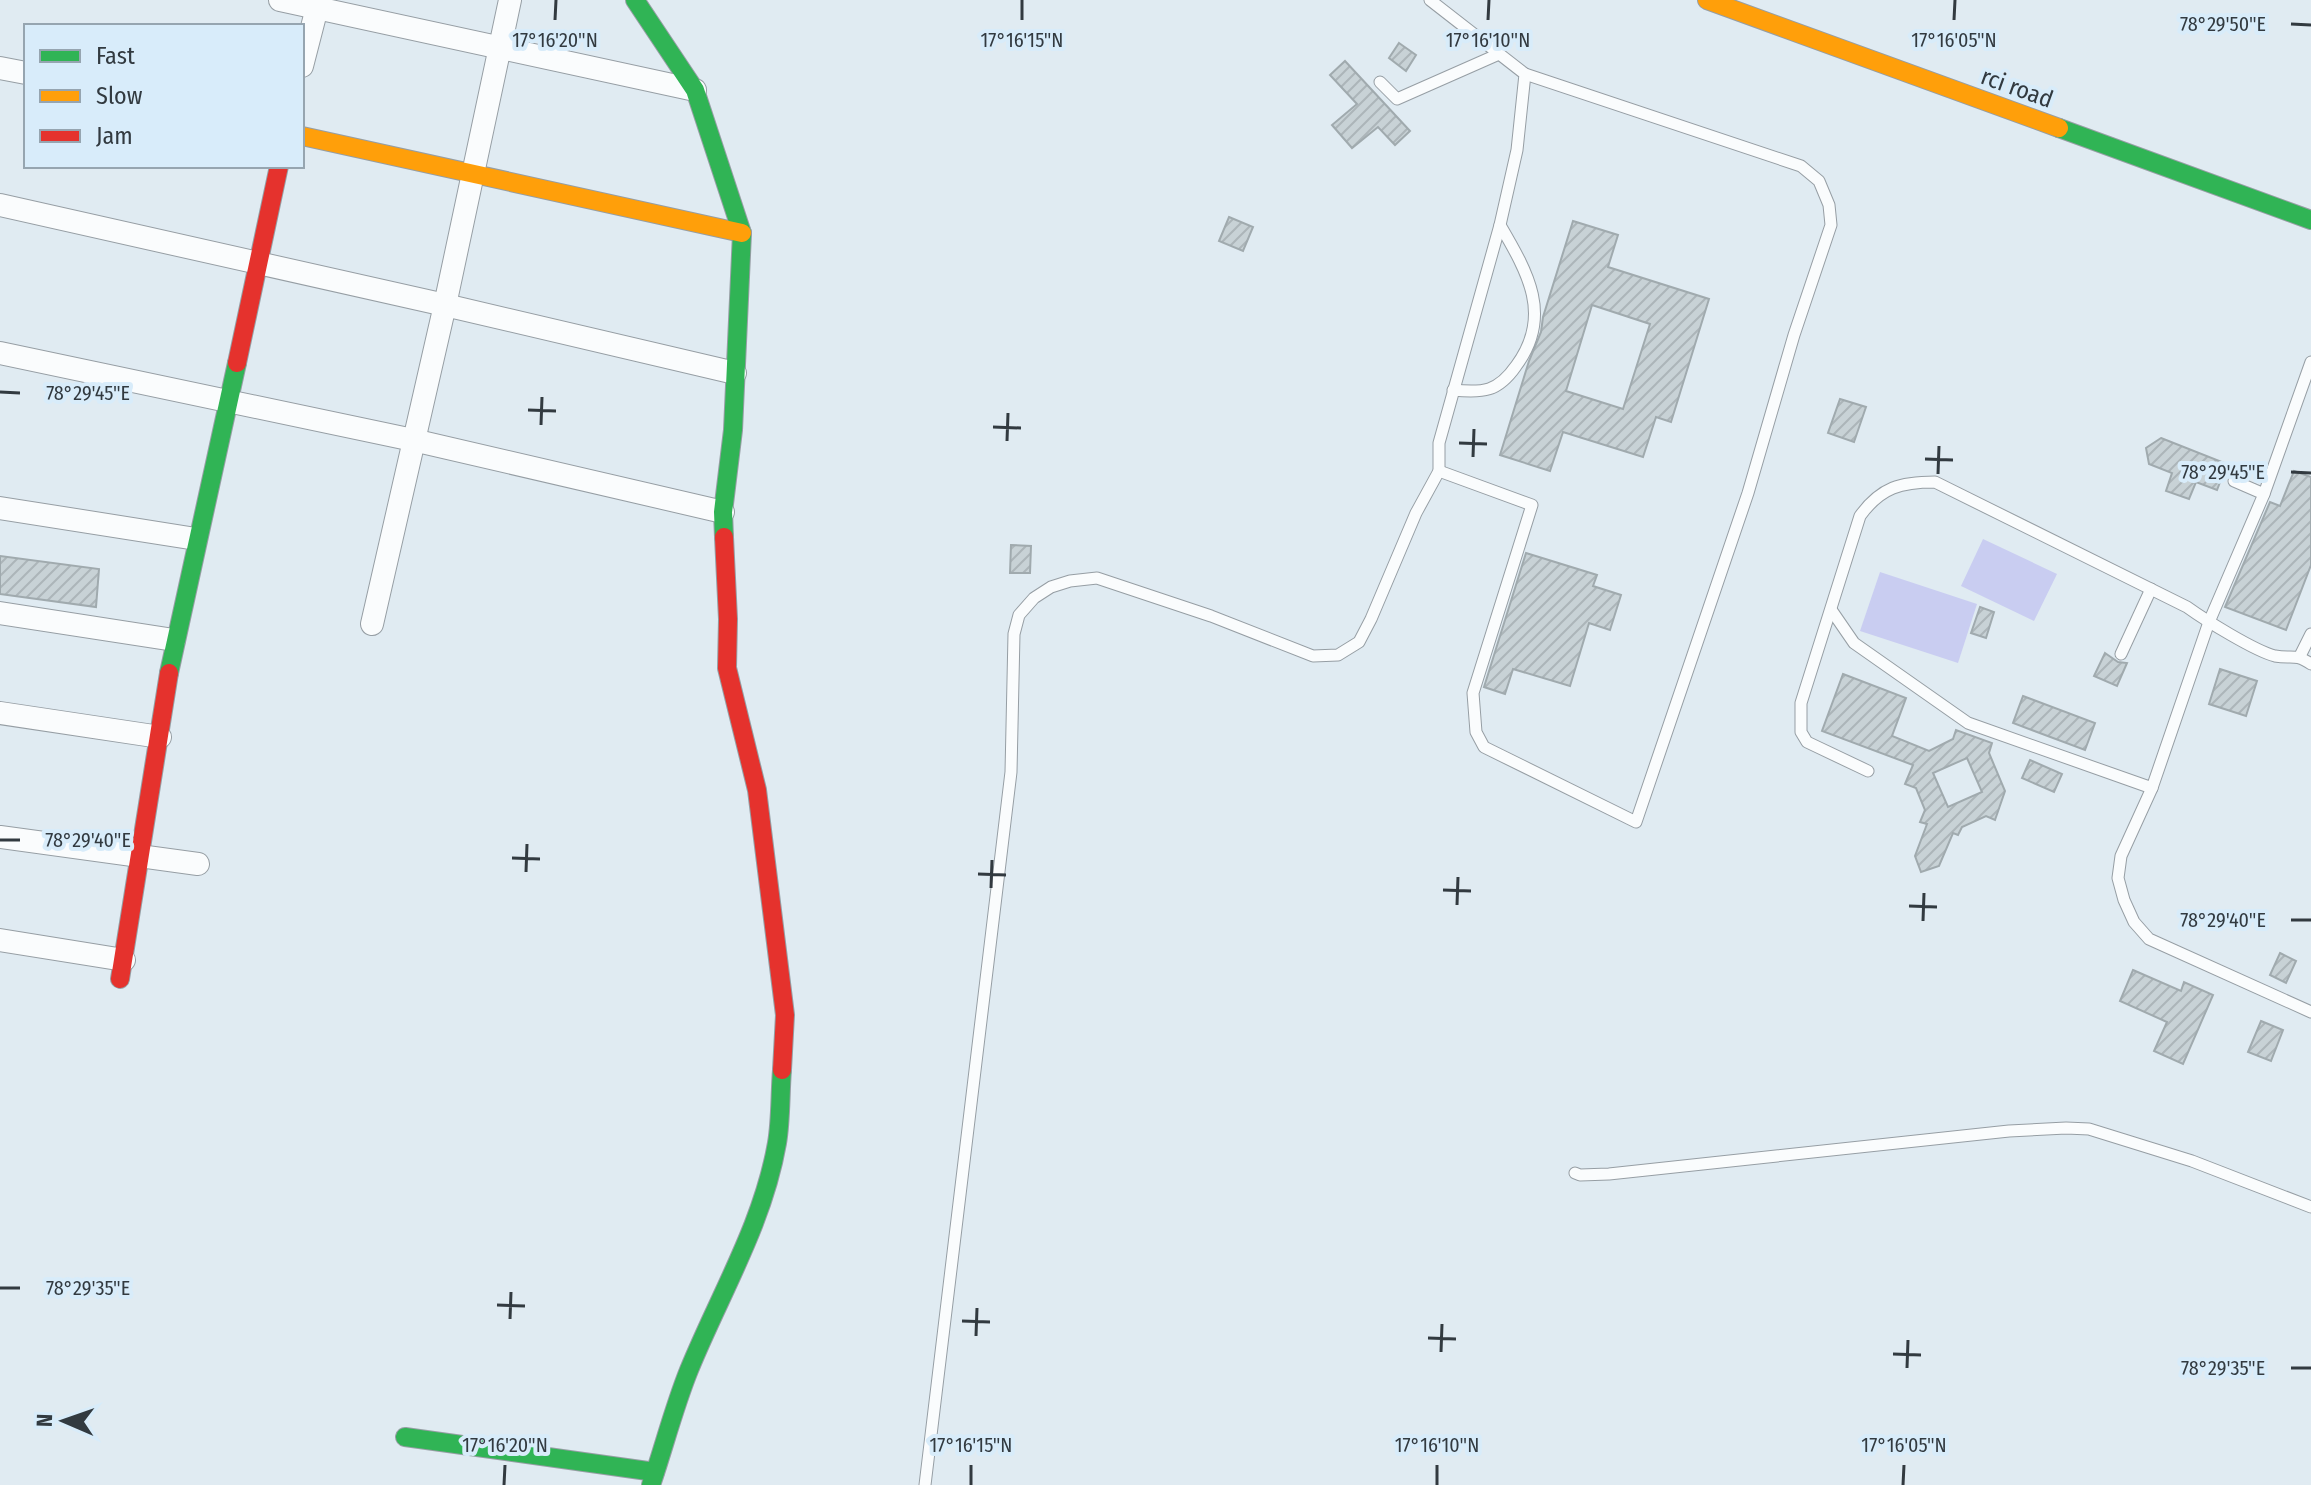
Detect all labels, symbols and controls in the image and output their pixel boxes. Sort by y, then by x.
text: 78°29'50"E [2180,12,2266,36]
legend [24,24,304,168]
text: 17°16'20"N [512,28,598,52]
text: 17°16'15"N [981,28,1063,52]
text: 17°16'10"N [1446,28,1530,52]
text: 17°16'05"N [1911,28,1997,52]
text: Fast [96,42,135,70]
street label: rci road [1977,62,2057,114]
text: Slow [96,82,143,110]
text: Jam [96,122,133,150]
text: 78°29'45"E [46,381,130,405]
text: 78°29'45"E [2181,460,2265,484]
text: 78°29'40"E [45,828,131,852]
text: 78°29'40"E [2180,908,2266,932]
text: 78°29'35"E [46,1276,130,1300]
text: 78°29'35"E [2181,1356,2265,1380]
north arrow [24,1381,104,1461]
text: N [31,1413,58,1427]
text: 17°16'20"N [462,1433,548,1457]
text: 17°16'15"N [930,1433,1012,1457]
text: 17°16'10"N [1395,1433,1479,1457]
text: 17°16'05"N [1861,1433,1947,1457]

